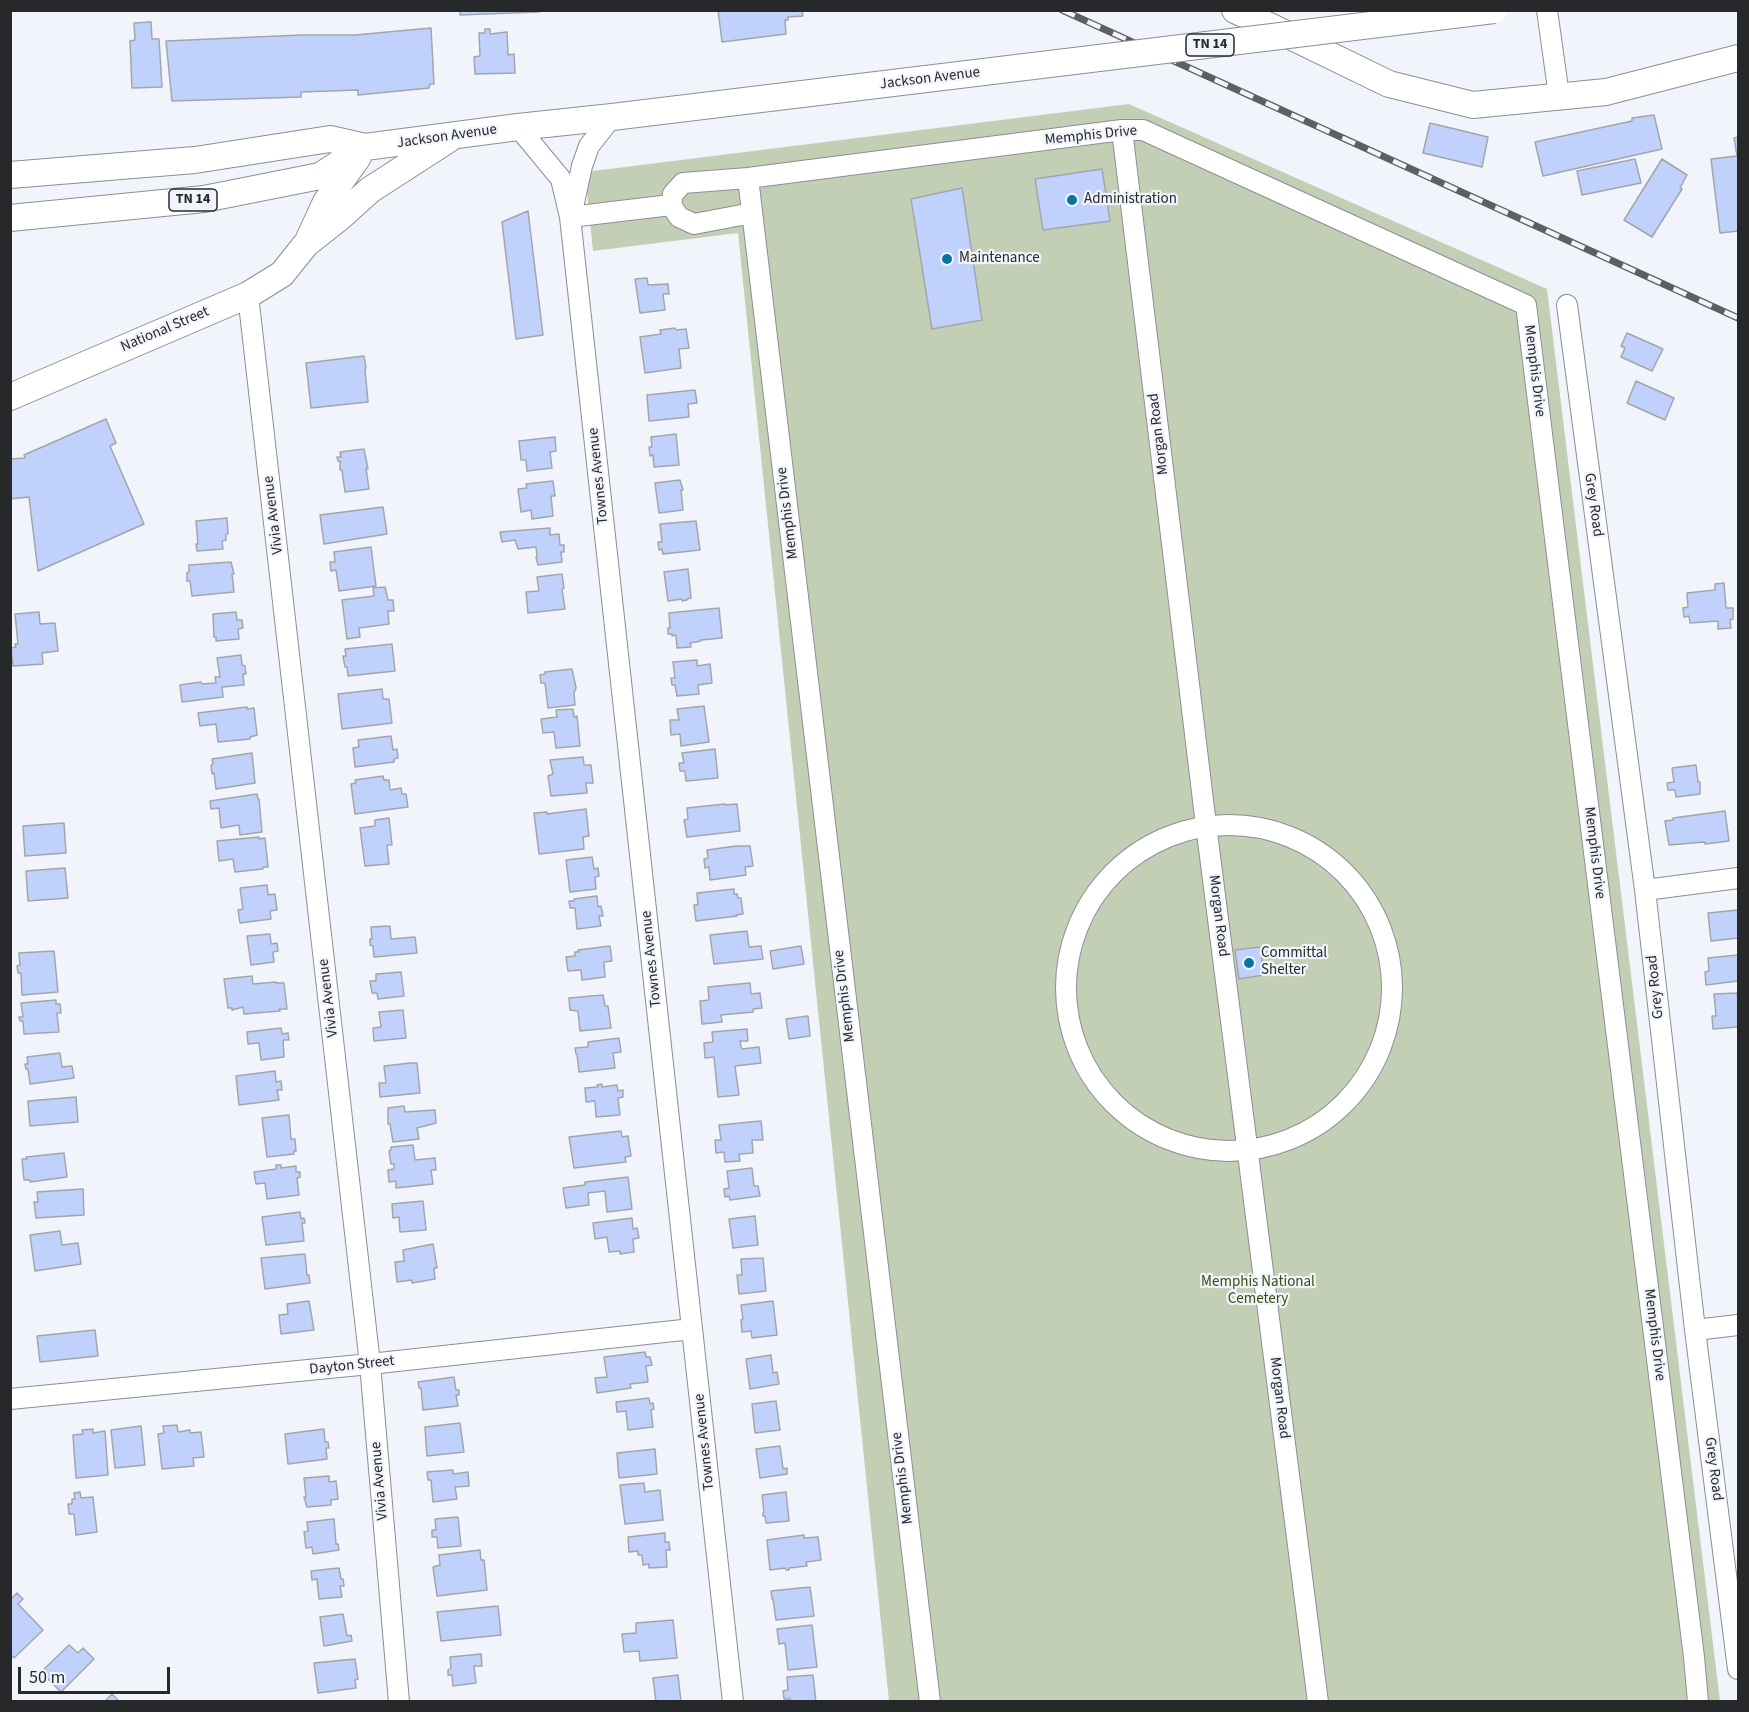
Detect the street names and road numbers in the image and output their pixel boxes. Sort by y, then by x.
road number: TN 14 [1186,34,1234,56]
street label: Jackson Avenue [879,64,981,94]
street label: Jackson Avenue [396,121,498,153]
street label: Memphis Drive [1044,122,1138,150]
road number: TN 14 [169,189,217,211]
street label: National Street [118,303,212,357]
street label: Memphis Drive [1519,324,1549,418]
street label: Morgan Road [1145,392,1173,476]
street label: Townes Avenue [585,427,613,525]
street label: Memphis Drive [773,466,803,560]
street label: Grey Road [1580,472,1606,538]
street label: Vivia Avenue [260,475,288,555]
street label: Memphis Drive [1579,806,1609,900]
street label: Morgan Road [1204,874,1232,958]
street label: Townes Avenue [638,910,666,1008]
street label: Memphis Drive [830,949,860,1043]
street label: Grey Road [1644,954,1668,1020]
street label: Vivia Avenue [315,958,343,1038]
street label: Memphis Drive [1639,1288,1669,1382]
street label: Dayton Street [309,1353,395,1379]
street label: Morgan Road [1265,1356,1293,1440]
street label: Townes Avenue [691,1393,719,1491]
street label: Memphis Drive [888,1431,918,1525]
street label: Grey Road [1700,1436,1726,1502]
street label: Vivia Avenue [368,1441,392,1521]

